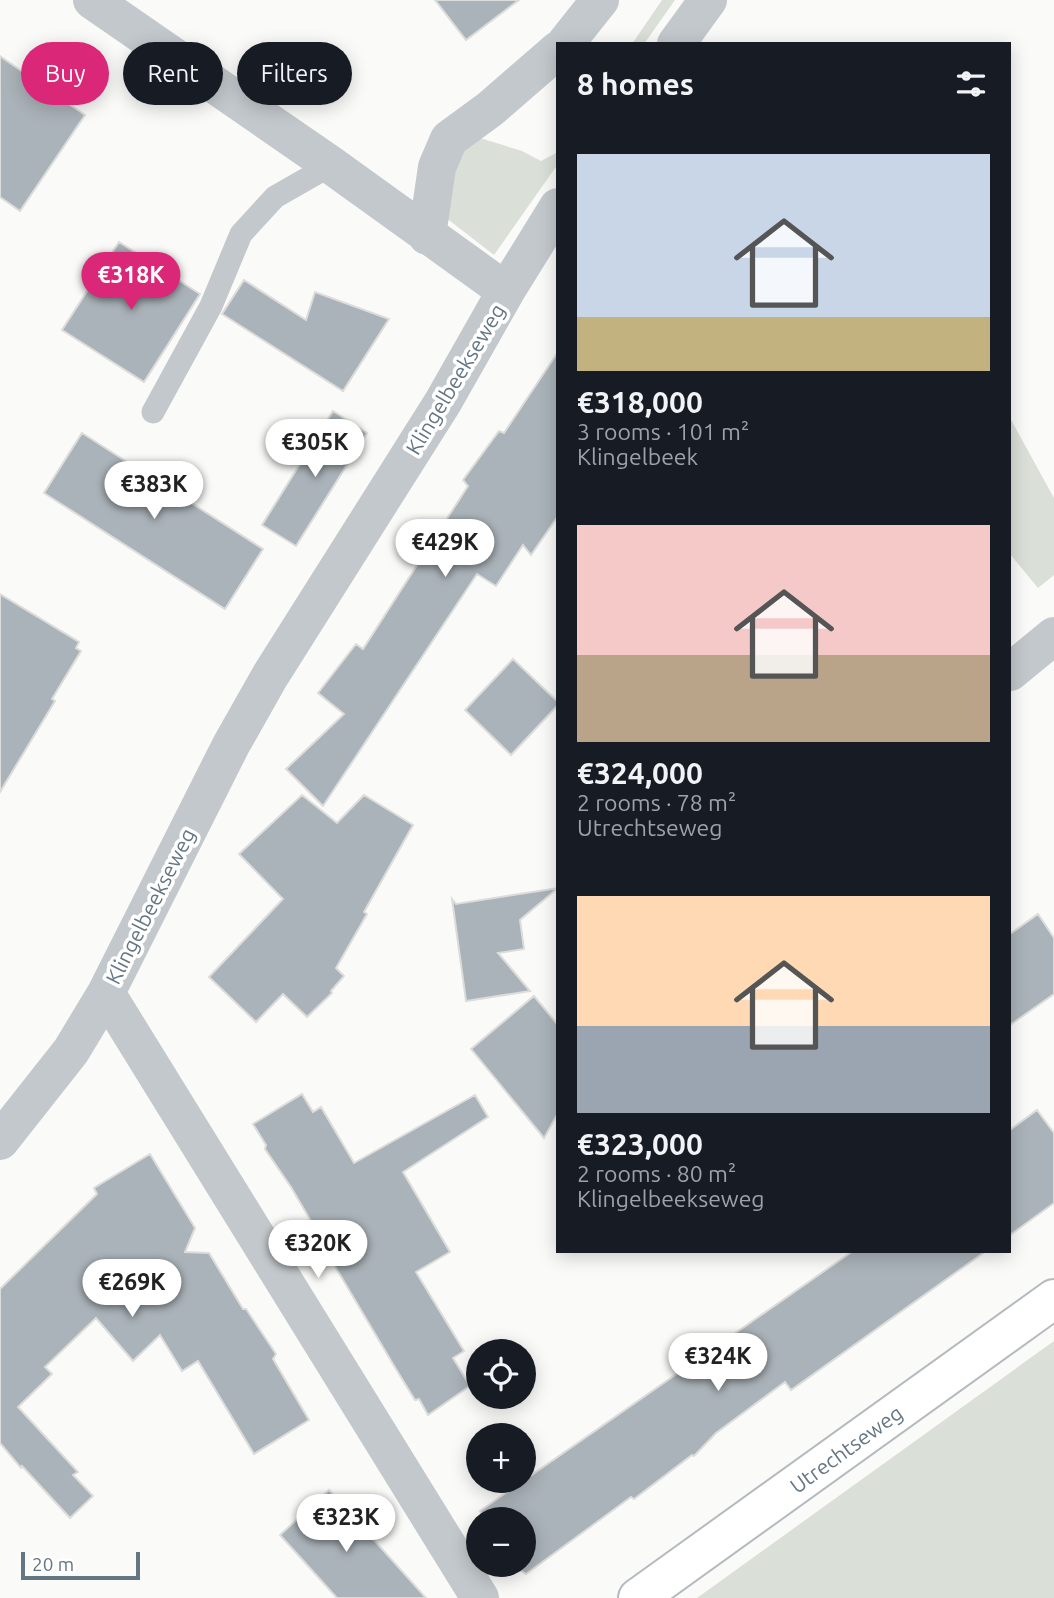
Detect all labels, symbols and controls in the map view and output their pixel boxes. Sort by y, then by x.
chip: Buy [21,42,109,105]
chip: Rent [123,42,223,105]
chip: Filters [237,42,352,105]
icon: filters [952,65,990,103]
text: 8 homes [577,67,694,101]
icon: home [721,200,847,326]
pin: €318K [82,252,180,312]
text: €318K [97,262,165,287]
street label: Klingelbeekseweg [401,299,509,459]
text: €318,000 [577,385,703,419]
text: 3 rooms · 101 m² [577,419,749,444]
pin: €305K [266,420,364,479]
text: €305K [281,429,349,454]
text: Klingelbeek [577,444,698,469]
pin: €383K [105,462,203,521]
text: €383K [120,471,188,496]
pin: €429K [396,520,494,579]
text: €429K [411,529,479,554]
icon: home [721,571,847,697]
text: €324,000 [577,756,703,790]
text: 2 rooms · 78 m² [577,790,736,815]
text: Utrechtseweg [577,815,722,840]
street label: Klingelbeekseweg [100,824,200,988]
icon: home [721,942,847,1068]
text: €323,000 [577,1127,703,1161]
text: 2 rooms · 80 m² [577,1161,736,1186]
text: Klingelbeekseweg [577,1186,765,1211]
pin: €320K [269,1220,367,1280]
text: €320K [284,1230,352,1255]
pin: €269K [83,1260,181,1319]
text: €269K [98,1269,166,1294]
pin: €324K [669,1334,767,1393]
map controls [466,1339,536,1577]
button: locate [466,1339,536,1409]
text: €324K [684,1343,752,1368]
street label: Utrechtseweg [785,1400,907,1498]
button: + [466,1423,536,1493]
pin: €323K [297,1494,395,1554]
text: €323K [312,1504,380,1529]
button: − [466,1507,536,1577]
scale bar [21,1549,140,1581]
text: 20 m [32,1553,74,1575]

